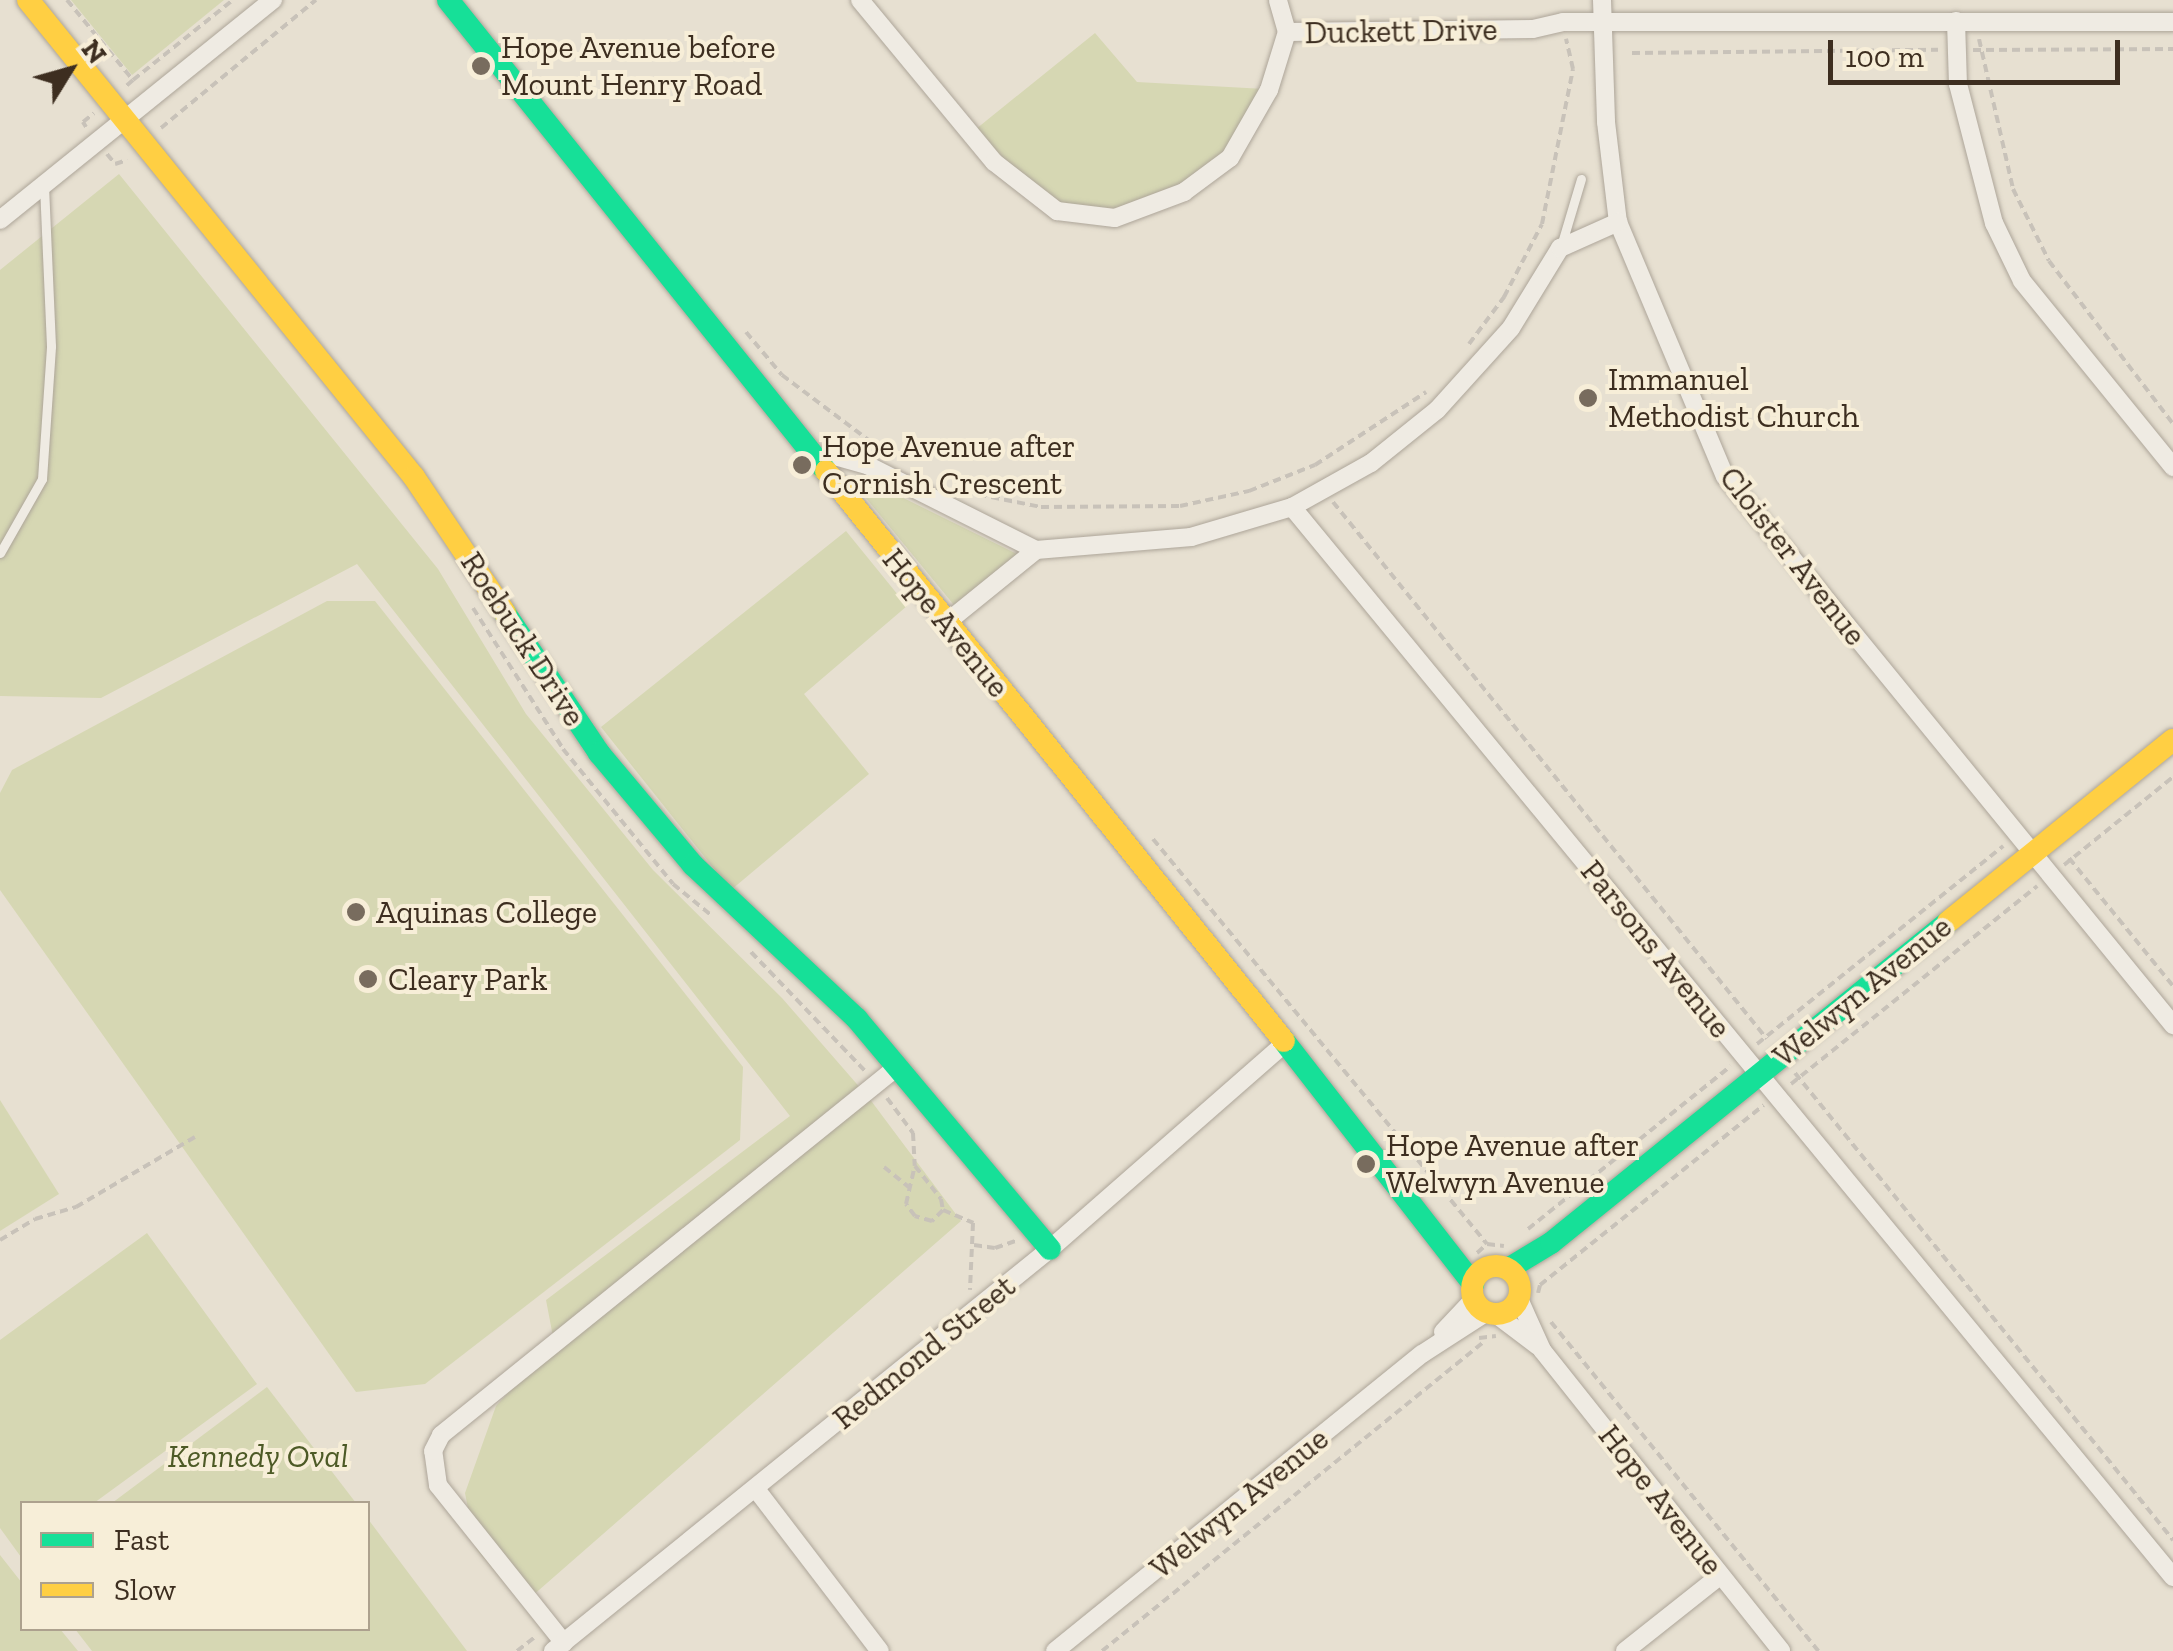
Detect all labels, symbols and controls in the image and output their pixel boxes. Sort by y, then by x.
street label: Duckett Drive [1304,10,1498,52]
north arrow [20,20,120,120]
scale bar [1833,20,2126,82]
place label: Hope Avenue before Mount Henry Road [501,29,776,104]
text: N [75,33,114,70]
text: 100 m [1845,39,1924,75]
marker: Hope Avenue before Mount Henry Road [470,55,492,77]
place label: Immanuel Methodist Church [1608,361,1859,436]
marker: Immanuel Methodist Church [1577,387,1599,409]
place label: Hope Avenue after Cornish Crescent [822,428,1076,503]
marker: Hope Avenue after Cornish Crescent [791,454,813,476]
street label: Cloister Avenue [1711,458,1875,654]
street label: Hope Avenue [874,541,1018,705]
street label: Roebuck Drive [452,545,594,733]
street label: Parsons Avenue [1572,852,1740,1046]
place label: Aquinas College [376,893,597,931]
marker: Aquinas College [345,901,367,923]
street label: Welwyn Avenue [1765,907,1959,1075]
place label: Cleary Park [388,960,548,998]
marker: Cleary Park [357,968,379,990]
place label: Hope Avenue after Welwyn Avenue [1386,1127,1640,1202]
marker: Hope Avenue after Welwyn Avenue [1355,1153,1377,1175]
street label: Redmond Street [825,1267,1023,1437]
street label: Hope Avenue [1590,1417,1732,1583]
street label: Welwyn Avenue [1142,1419,1336,1587]
park label: Kennedy Oval [168,1437,348,1475]
legend [20,1501,370,1631]
text: Fast [114,1522,169,1558]
text: Slow [114,1572,176,1608]

